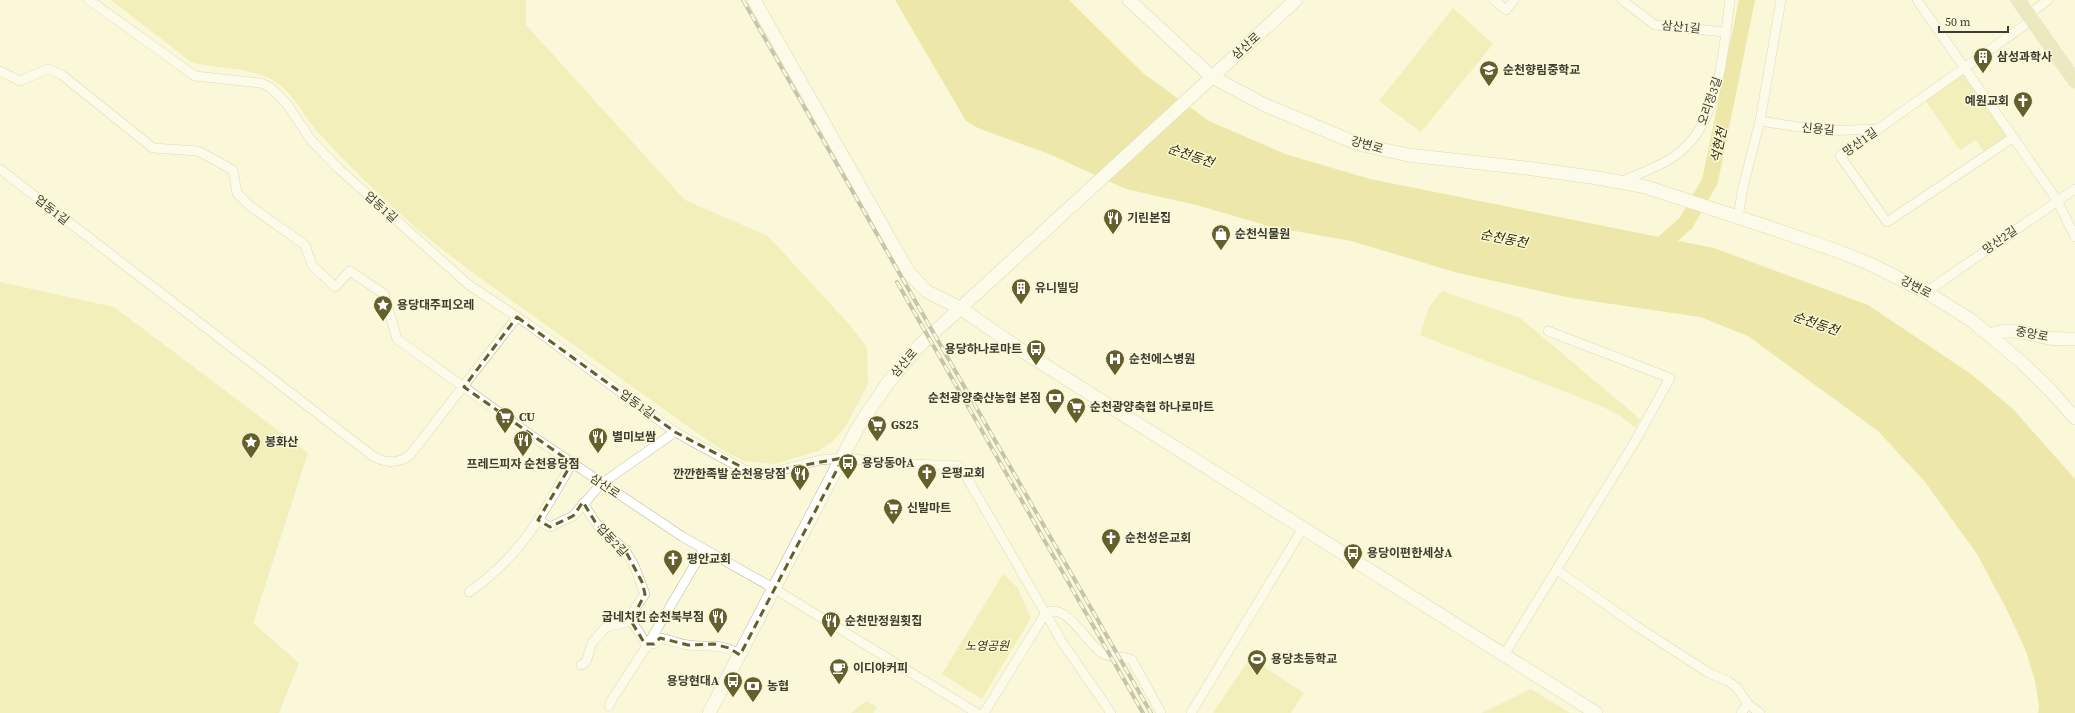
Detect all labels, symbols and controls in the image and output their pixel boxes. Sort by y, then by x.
scale bar [1939,8,2008,34]
text: 50 m [1945,14,1971,30]
street label: 삼산1길 [1661,17,1701,37]
street label: 삼산로 [1228,29,1264,63]
building icon: 삼성과학사 [1972,46,1994,74]
place label: 삼성과학사 [1997,49,2052,65]
school or university icon: 순천향림중학교 [1478,59,1500,87]
place label: 순천향림중학교 [1503,62,1580,78]
street label: 오리정3길 [1694,75,1726,127]
church icon: 예원교회 [2012,90,2034,118]
place label: 예원교회 [1965,93,2009,109]
street label: 신용길 [1801,120,1835,138]
street label: 망산1길 [1839,124,1881,160]
water label: 석현천 [1706,125,1731,164]
street label: 강변로 [1349,133,1385,157]
water label: 순천동천 [1165,140,1217,172]
street label: 업동1길 [361,188,401,226]
street label: 업동1길 [32,192,72,228]
restaurant icon: 기린본집 [1102,207,1124,235]
place label: 기린본집 [1127,210,1171,226]
street label: 망산2길 [1979,222,2021,258]
shop icon: 순천식물원 [1210,223,1232,251]
place label: 순천식물원 [1235,226,1290,242]
water label: 순천동천 [1479,226,1530,252]
street label: 강변로 [1898,272,1934,302]
building icon: 유니빌딩 [1010,277,1032,305]
place label: 유니빌딩 [1035,280,1079,296]
place icon: 용당대주피오레 [372,294,394,322]
place label: 용당대주피오레 [397,297,474,313]
water label: 순천동천 [1790,308,1842,340]
street label: 중앙로 [2014,323,2050,345]
bus stop icon: 용당하나로마트 [1025,338,1047,366]
place label: 용당하나로마트 [945,341,1022,357]
street label: 삼산로 [887,345,921,381]
hospital icon: 순천에스병원 [1104,348,1126,376]
place label: 순천에스병원 [1129,351,1195,367]
street label: 업동1길 [616,386,658,422]
bank icon: 순천광양축산농협 본점 [1044,387,1066,415]
place label: 순천광양축산농협 본점 [928,390,1041,406]
supermarket icon: 순천광양축협 하나로마트 [1065,396,1087,424]
place label: 순천광양축협 하나로마트 [1090,399,1214,415]
supermarket icon: CU [494,406,516,434]
place label: CU [519,409,535,425]
supermarket icon: GS25 [866,414,888,442]
place label: GS25 [891,417,919,433]
restaurant icon: 별미보쌈 [587,426,609,454]
restaurant icon: 프레드피자 순천용당점 [512,429,534,457]
place label: 별미보쌈 [612,429,656,445]
place icon: 봉화산 [240,431,262,459]
place label: 봉화산 [265,434,298,450]
bus stop icon: 용당동아A [837,452,859,480]
place label: 용당동아A [862,455,914,471]
place label: 프레드피자 순천용당점 [467,456,579,472]
church icon: 은평교회 [916,462,938,490]
restaurant icon: 깐깐한족발 순천용당점 [789,463,811,491]
place label: 은평교회 [941,465,985,481]
place label: 깐깐한족발 순천용당점 [673,466,786,482]
street label: 삼산로 [587,470,623,502]
supermarket icon: 신발마트 [882,497,904,525]
place label: 신발마트 [907,500,951,516]
street label: 업동2길 [593,520,631,560]
church icon: 순천성은교회 [1100,527,1122,555]
place label: 순천성은교회 [1125,530,1191,546]
bus stop icon: 용당이편한세상A [1342,542,1364,570]
place label: 용당이편한세상A [1367,545,1452,561]
church icon: 평안교회 [662,548,684,576]
place label: 평안교회 [687,551,731,567]
restaurant icon: 굽네치킨 순천북부점 [707,606,729,634]
place label: 굽네치킨 순천북부점 [602,609,704,625]
restaurant icon: 순천만정원횟집 [820,610,842,638]
place label: 순천만정원횟집 [845,613,922,629]
park label: 노영공원 [965,638,1010,654]
sports icon: 용당초등학교 [1246,648,1268,676]
place label: 용당초등학교 [1271,651,1337,667]
cafe icon: 이디야커피 [828,657,850,685]
place label: 이디야커피 [853,660,908,676]
bus stop icon: 용당현대A [722,670,744,698]
place label: 용당현대A [667,673,719,689]
bank icon: 농협 [742,675,764,703]
place label: 농협 [767,678,789,694]

